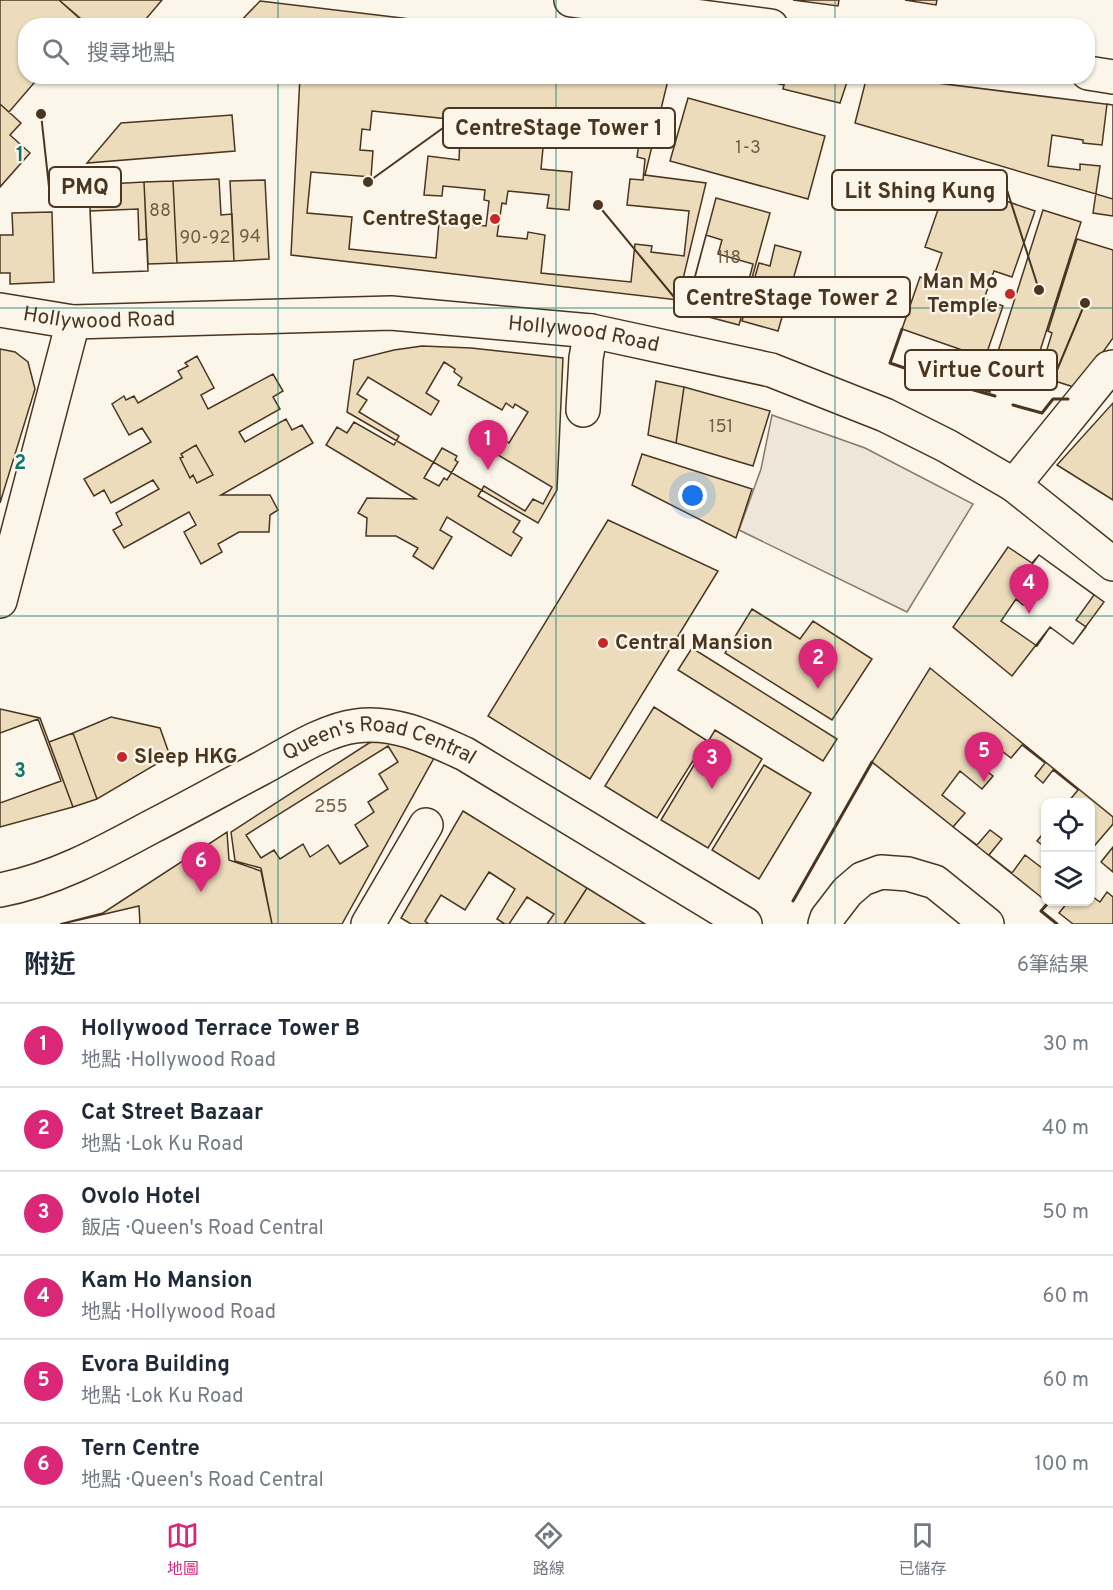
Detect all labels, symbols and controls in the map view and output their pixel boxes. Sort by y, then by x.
search box [18,18,1095,84]
icon: search [39,35,72,68]
text: 搜尋地點 [87,41,175,68]
callout: CentreStage Tower 1 [443,108,675,148]
text: CentreStage Tower 1 [455,116,663,143]
house number: 1-3 [735,137,761,160]
text: 1 [16,143,24,169]
callout: PMQ [49,167,121,207]
callout: Lit Shing Kung [832,170,1007,210]
text: PMQ [61,175,109,202]
text: Lit Shing Kung [845,179,995,206]
house number: 88 [149,200,171,223]
place label: CentreStage [362,206,483,233]
marker: CentreStage [488,212,502,226]
house number: 94 [239,226,261,249]
house number: 90-92 [179,227,231,250]
house number: 118 [717,247,741,270]
place label: Man Mo Temple [923,269,998,320]
callout: CentreStage Tower 2 [674,277,910,317]
text: CentreStage Tower 2 [686,286,898,313]
marker: Man Mo Temple [1003,287,1017,301]
street label: Hollywood Road [21,300,176,336]
street label: Hollywood Road [507,310,662,359]
callout: Virtue Court [905,350,1057,390]
text: Virtue Court [917,358,1045,385]
house number: 151 [709,416,733,439]
pin: 1 [468,420,508,470]
text: 2 [14,451,26,477]
your location [678,481,707,510]
pin: 4 [1010,564,1048,614]
place label: Central Mansion [615,630,773,657]
marker: Central Mansion [596,636,610,650]
pin: 2 [798,640,838,689]
text: Queen's Road Central [277,711,481,771]
pin: 5 [964,732,1004,782]
pin: 3 [692,740,732,789]
place label: Sleep HKG [134,744,238,771]
street label: Queen's Road Central [277,749,481,777]
marker: Sleep HKG [115,750,129,764]
text: 3 [14,759,26,785]
house number: 255 [314,796,348,819]
map controls [1041,798,1095,906]
button: locate [1041,798,1095,852]
pin: 6 [182,842,220,892]
button: layers [1041,852,1095,906]
text: 附近 [24,950,76,983]
text: 6筆結果 [1017,953,1089,979]
text: Hollywood Terrace Tower B [81,1016,360,1043]
text: 1 [40,1032,48,1058]
text: 30 m [1043,1032,1089,1058]
text: 地點 · Hollywood Road [81,1048,276,1074]
text: Cat Street Bazaar [81,1100,263,1127]
text: 2 [37,1116,50,1142]
text: 40 m [1042,1116,1089,1142]
text: 地點 · Lok Ku Road [81,1132,243,1158]
text: Ovolo Hotel [81,1184,201,1211]
text: 3 [38,1200,50,1226]
text: 50 m [1042,1200,1089,1226]
text: 飯店 · Queen's Road Central [81,1216,324,1242]
text: Kam Ho Mansion [81,1268,253,1295]
text: 4 [37,1284,50,1310]
text: 60 m [1043,1284,1089,1310]
text: 地點 · Hollywood Road [81,1300,276,1326]
text: Evora Building [81,1352,230,1379]
text: 5 [37,1368,50,1394]
text: 60 m [1043,1368,1089,1394]
text: 地點 · Lok Ku Road [81,1384,243,1410]
text: Tern Centre [81,1436,200,1463]
text: 6 [37,1452,50,1478]
text: 100 m [1034,1452,1089,1478]
text: 地點 · Queen's Road Central [81,1468,324,1494]
tab: 地圖 [166,1519,199,1580]
tab: 路線 [532,1519,565,1580]
tab: 已儲存 [898,1519,946,1580]

